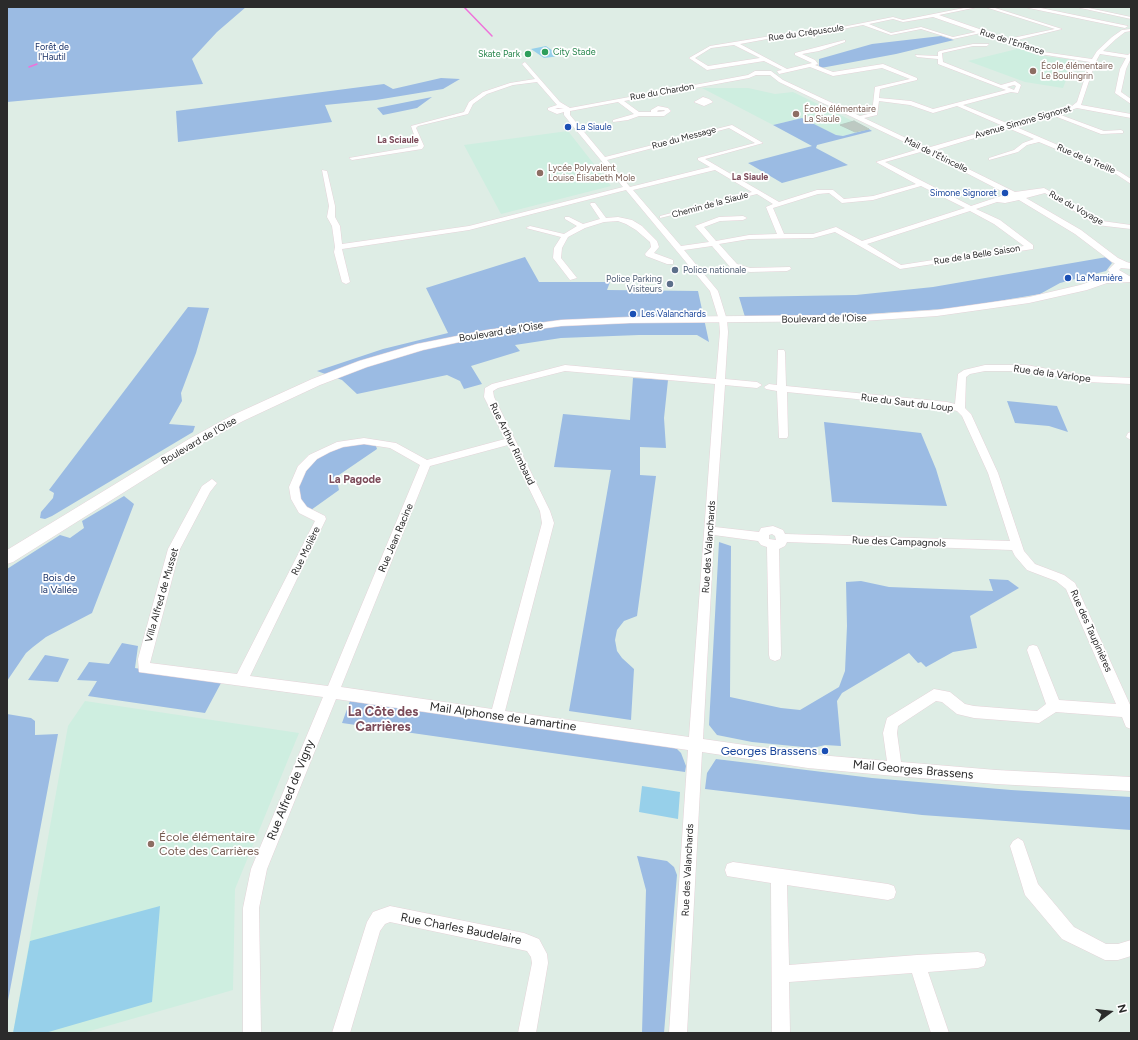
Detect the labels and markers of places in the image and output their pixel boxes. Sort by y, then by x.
marker: City Stade [540,47,550,57]
place label: City Stade [553,47,596,57]
place label: Skate Park [478,49,520,59]
marker: Skate Park [523,49,533,59]
place label: École élémentaire Le Boulingrin [1041,61,1113,82]
marker: École élémentaire Le Boulingrin [1028,66,1038,76]
place label: École élémentaire La Siaule [804,104,876,125]
marker: École élémentaire La Siaule [791,109,801,119]
marker: La Siaule [563,122,573,132]
place label: La Siaule [576,122,612,132]
place label: Lycée Polyvalent Louise Élisabeth Mole [548,163,635,184]
marker: Lycée Polyvalent Louise Élisabeth Mole [535,168,545,178]
place label: Simone Signoret [930,188,997,198]
marker: Simone Signoret [1000,188,1010,198]
marker: Police nationale [670,265,680,275]
place label: Police nationale [683,265,746,275]
marker: La Marnière [1063,273,1073,283]
place label: La Marnière [1076,273,1123,283]
place label: Police Parking Visiteurs [606,274,662,295]
marker: Police Parking Visiteurs [665,279,675,289]
marker: Les Valanchards [628,309,638,319]
place label: Les Valanchards [641,309,706,319]
place label: Georges Brassens [721,744,817,758]
marker: Georges Brassens [820,746,830,756]
place label: École élémentaire Cote des Carrières [159,830,259,858]
marker: École élémentaire Cote des Carrières [146,839,156,849]

